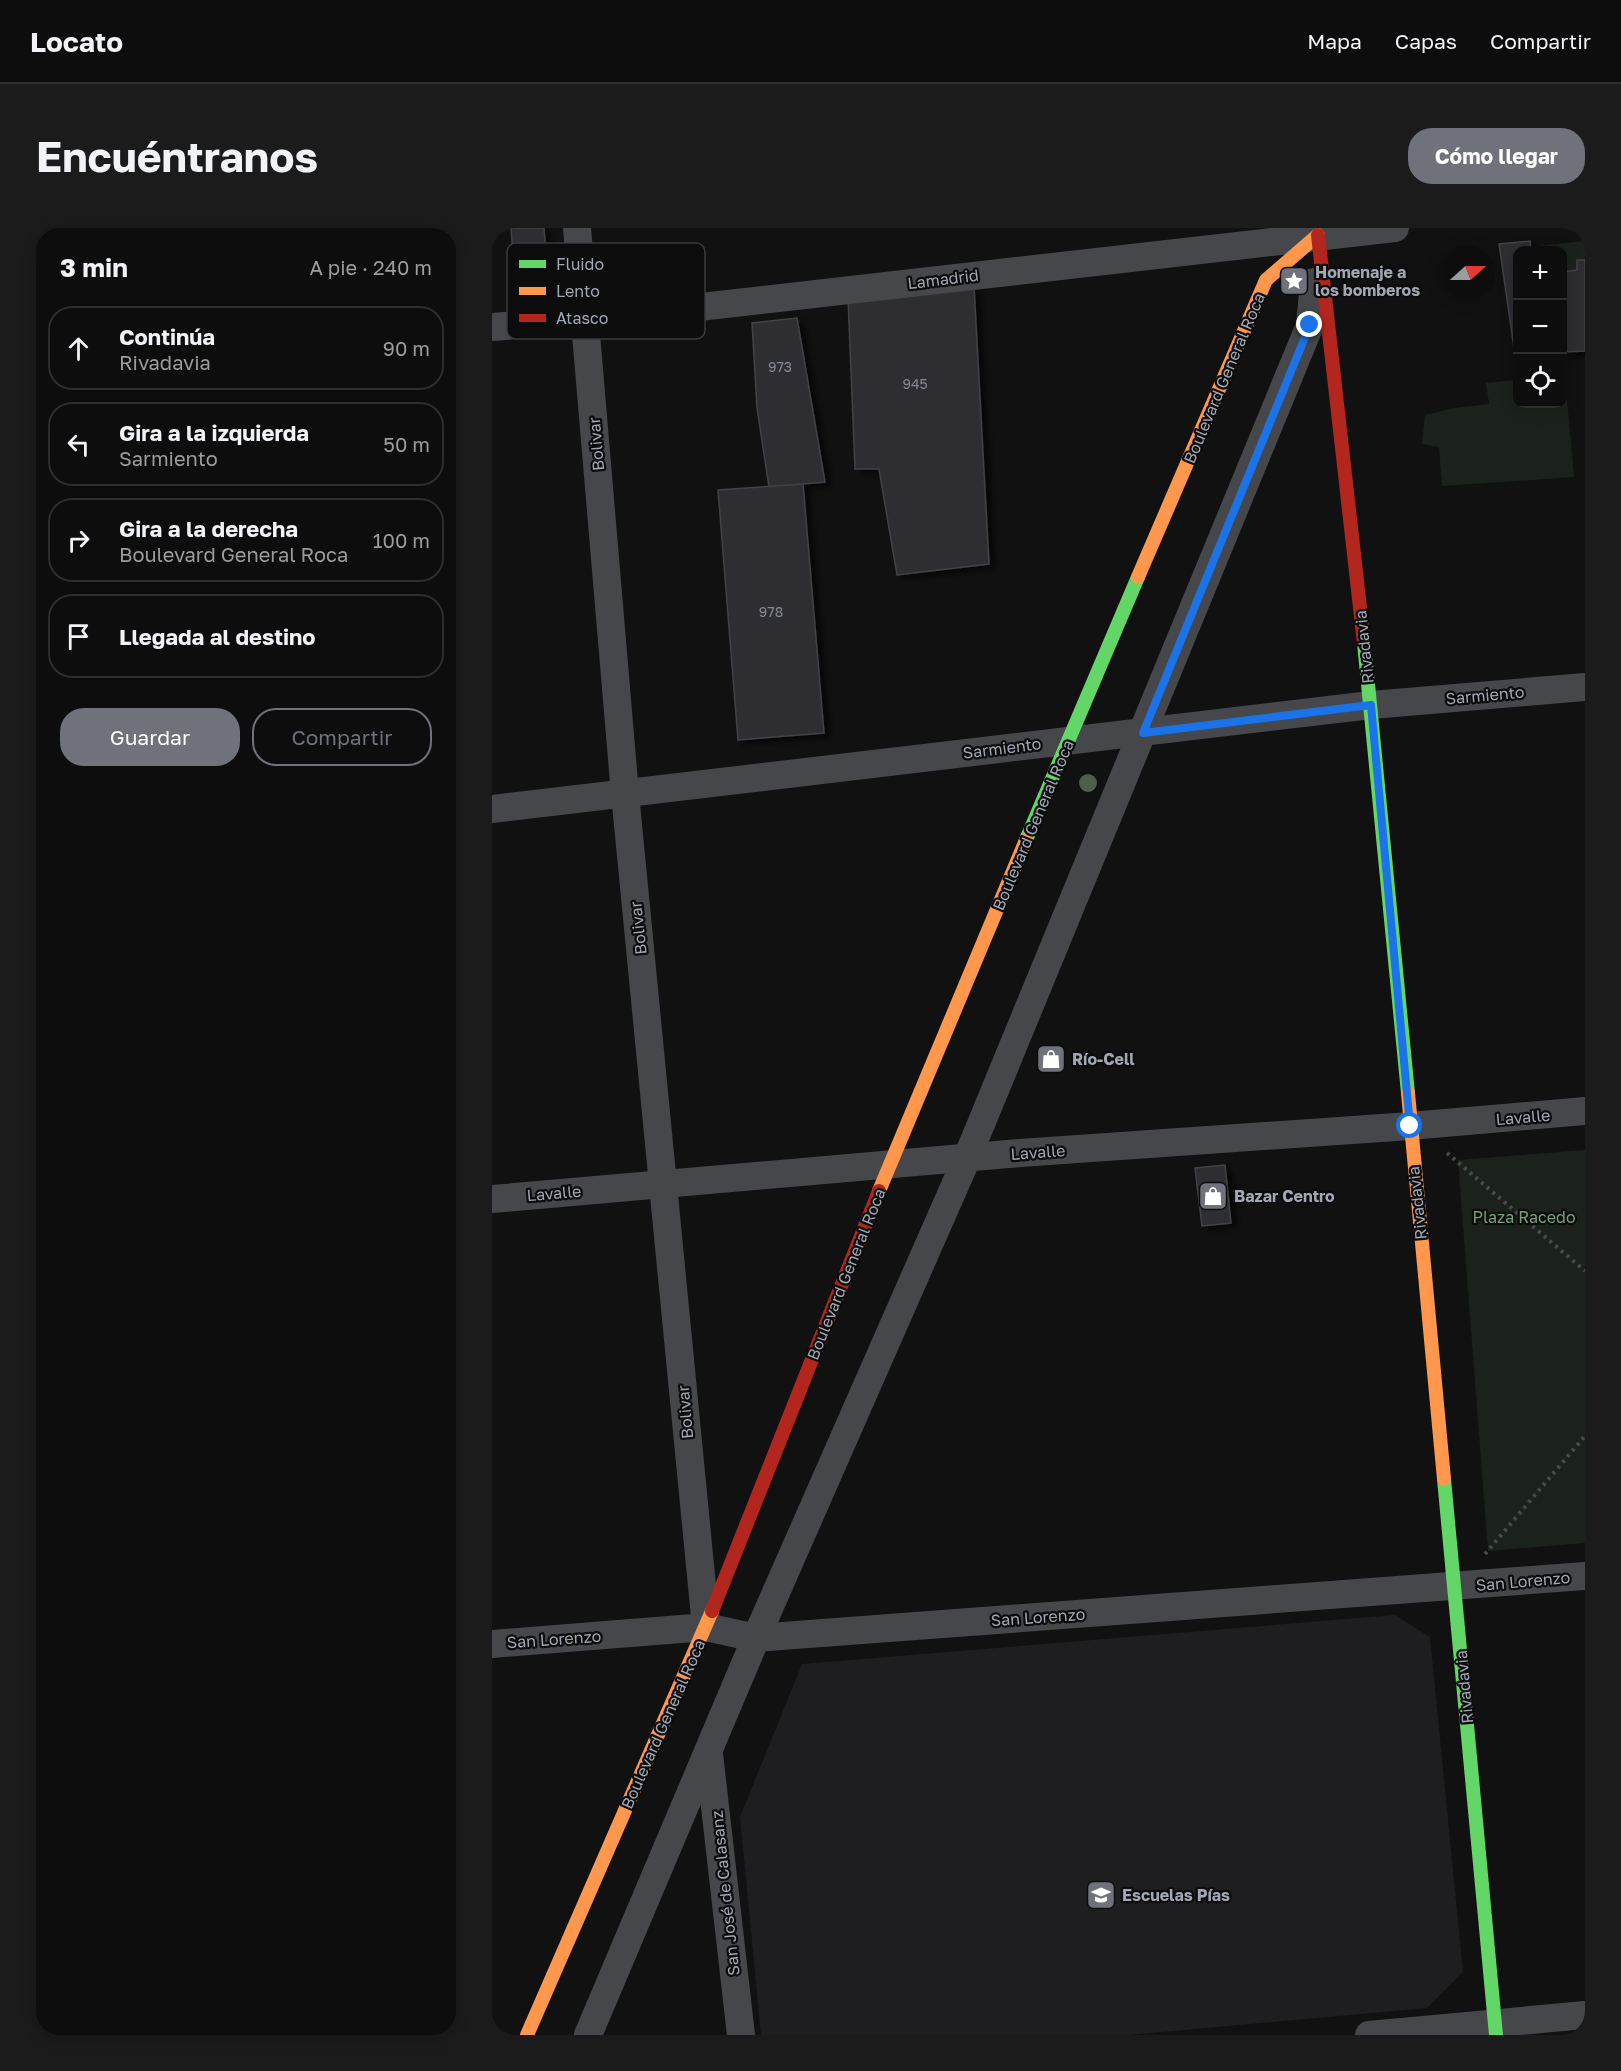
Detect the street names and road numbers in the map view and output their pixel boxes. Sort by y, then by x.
street label: Lamadrid [906,265,980,293]
street label: Boulevard General Roca [1179,290,1269,466]
street label: Bolivar [584,416,608,472]
street label: Rivadavia [1350,609,1378,685]
street label: Sarmiento [1445,682,1525,708]
street label: Sarmiento [962,733,1042,763]
street label: Boulevard General Roca [988,737,1078,913]
street label: Bolivar [625,900,651,956]
street label: Lavalle [1495,1105,1551,1129]
street label: Lavalle [1010,1140,1066,1164]
street label: Rivadavia [1403,1165,1431,1241]
street label: Lavalle [526,1181,582,1205]
street label: Boulevard General Roca [802,1185,890,1363]
street label: Bolivar [673,1384,697,1440]
street label: San Lorenzo [1475,1567,1571,1595]
street label: San Lorenzo [990,1604,1086,1630]
street label: San Lorenzo [506,1626,602,1652]
street label: Boulevard General Roca [617,1636,709,1812]
street label: Rivadavia [1451,1649,1477,1725]
street label: San José de Calasanz [706,1809,744,1977]

